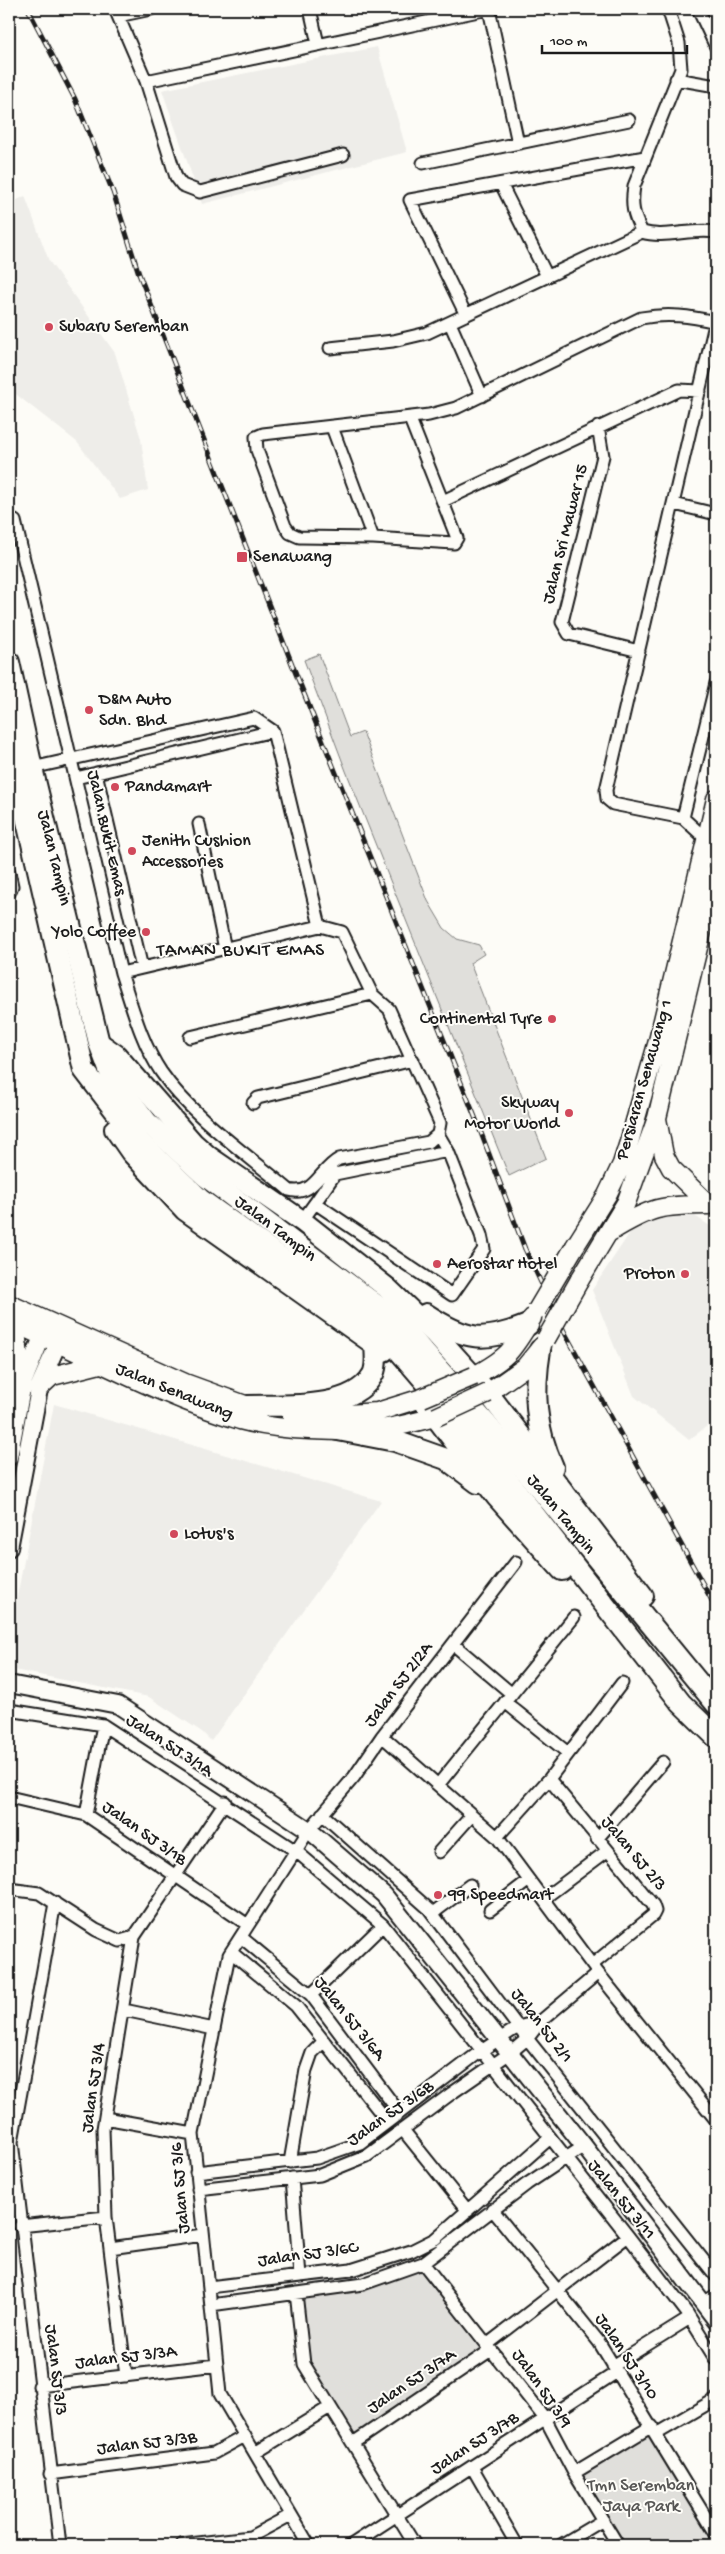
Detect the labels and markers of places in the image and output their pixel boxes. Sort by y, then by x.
place label: Subaru Seremban [59,317,189,338]
marker: Subaru Seremban [43,321,55,333]
place label: Senawang [253,547,332,568]
marker: Senawang [235,550,249,564]
place label: D&M Auto Sdn. Bhd [98,690,172,732]
marker: D&M Auto Sdn. Bhd [83,704,95,716]
place label: Pandamart [124,777,212,798]
marker: Pandamart [109,781,121,793]
place label: Jenith Cushion Accessories [142,831,251,873]
marker: Jenith Cushion Accessories [126,845,138,857]
place label: Yolo Coffee [50,922,137,943]
marker: Yolo Coffee [140,926,152,938]
place label: Continental Tyre [420,1009,543,1030]
marker: Continental Tyre [546,1013,558,1025]
place label: Skyway Motor World [464,1093,560,1135]
marker: Skyway Motor World [563,1107,575,1119]
place label: Aerostar Hotel [447,1254,557,1275]
marker: Aerostar Hotel [431,1258,443,1270]
place label: Proton [623,1264,675,1285]
marker: Proton [679,1268,691,1280]
place label: Lotus's [184,1524,235,1545]
marker: Lotus's [168,1528,180,1540]
place label: 99 Speedmart [447,1885,555,1906]
marker: 99 Speedmart [432,1889,444,1901]

